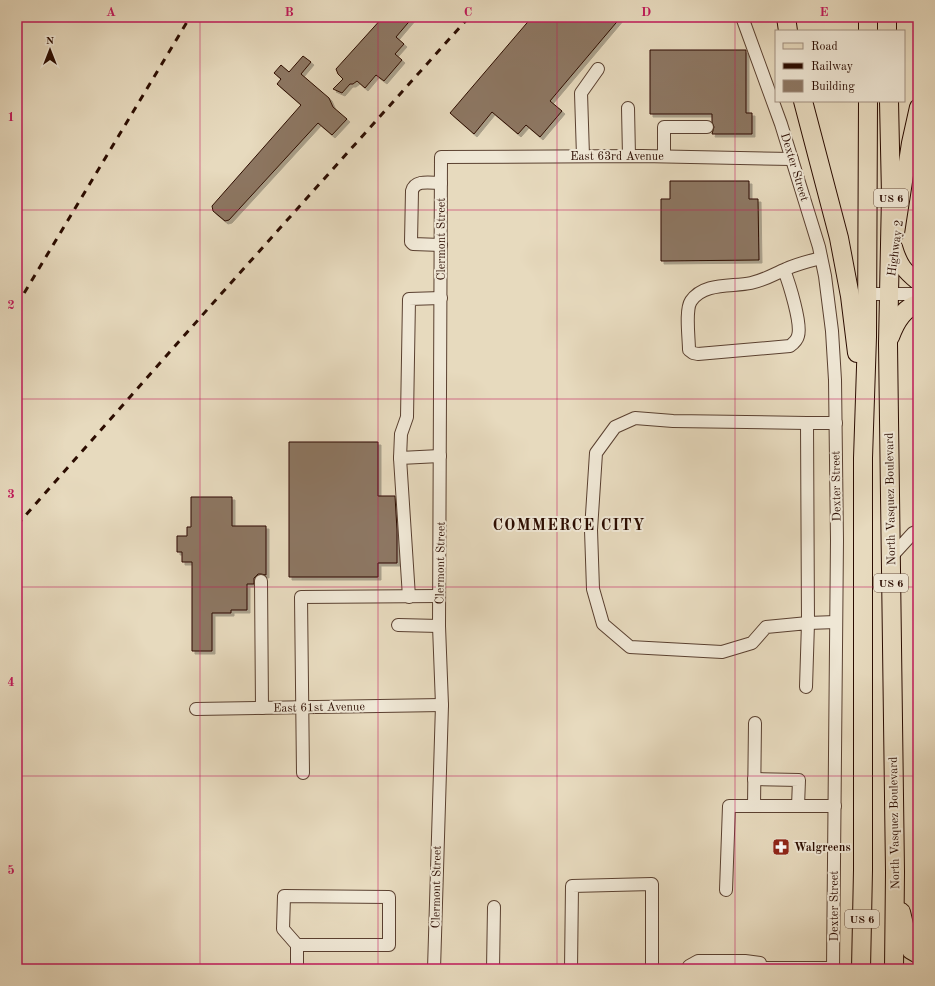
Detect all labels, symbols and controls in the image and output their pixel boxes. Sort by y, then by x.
text: A [106,6,116,19]
text: B [284,6,294,19]
text: C [464,6,472,19]
text: D [641,6,651,19]
text: E [820,6,829,19]
north arrow [30,30,70,70]
legend [775,30,905,102]
text: N [46,36,55,47]
text: Road [811,41,838,53]
text: Railway [811,61,854,73]
text: Building [811,81,855,93]
text: 1 [7,111,15,124]
street label: Dexter Street [778,132,810,203]
street label: East 63rd Avenue [570,151,664,163]
road number: US 6 [874,189,908,207]
street label: Clermont Street [436,197,448,281]
street label: Highway 2 [886,219,906,277]
text: 2 [7,299,15,312]
street label: North Vasquez Boulevard [884,433,898,565]
street label: Dexter Street [830,450,844,522]
text: 3 [7,488,15,501]
district label: COMMERCE CITY [492,518,646,534]
street label: Clermont Street [434,521,448,605]
road number: US 6 [874,574,908,592]
text: 4 [7,676,15,689]
street label: East 61st Avenue [273,701,365,715]
street label: North Vasquez Boulevard [888,757,902,889]
pharmacy icon: Walgreens [771,837,791,857]
place label: Walgreens [794,842,851,854]
street label: Clermont Street [430,845,444,929]
text: 5 [7,864,15,877]
street label: Dexter Street [829,871,841,941]
road number: US 6 [845,910,879,928]

